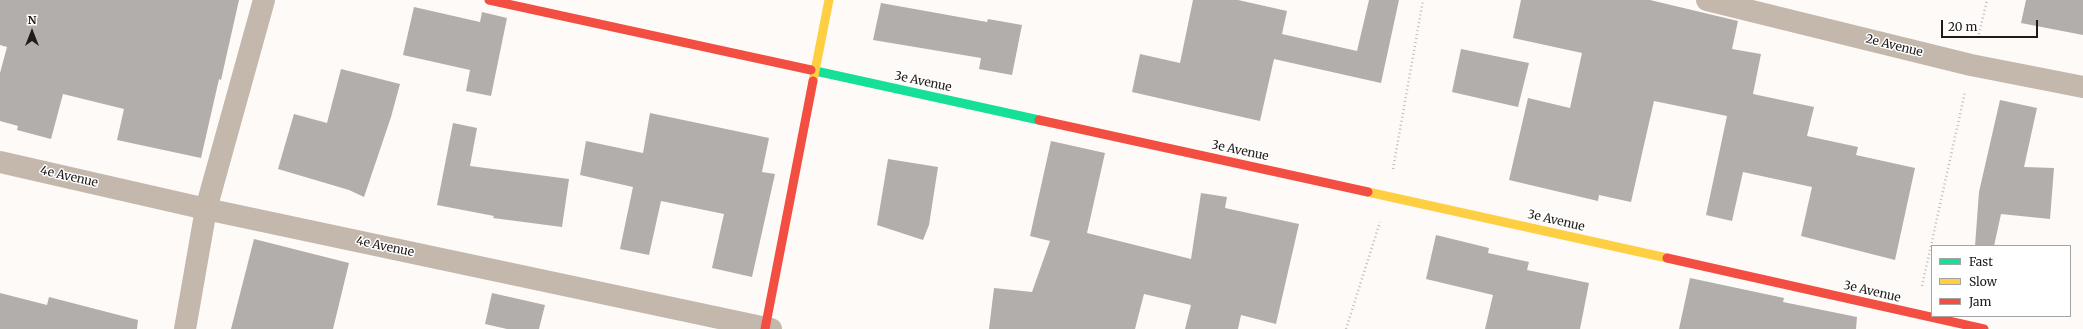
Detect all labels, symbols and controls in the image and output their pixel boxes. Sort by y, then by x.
north arrow [12,12,52,52]
scale bar [1943,12,2040,38]
text: N [28,13,36,27]
text: 20 m [1948,19,1977,34]
street label: 2e Avenue [1864,32,1924,60]
street label: 3e Avenue [893,69,953,95]
street label: 3e Avenue [1210,138,1270,164]
street label: 4e Avenue [39,163,99,191]
street label: 3e Avenue [1526,207,1586,235]
street label: 4e Avenue [355,234,415,260]
legend [1931,245,2071,317]
text: Fast [1969,254,1993,269]
text: Slow [1969,274,1997,289]
street label: 3e Avenue [1842,278,1902,306]
text: Jam [1969,294,1991,309]

